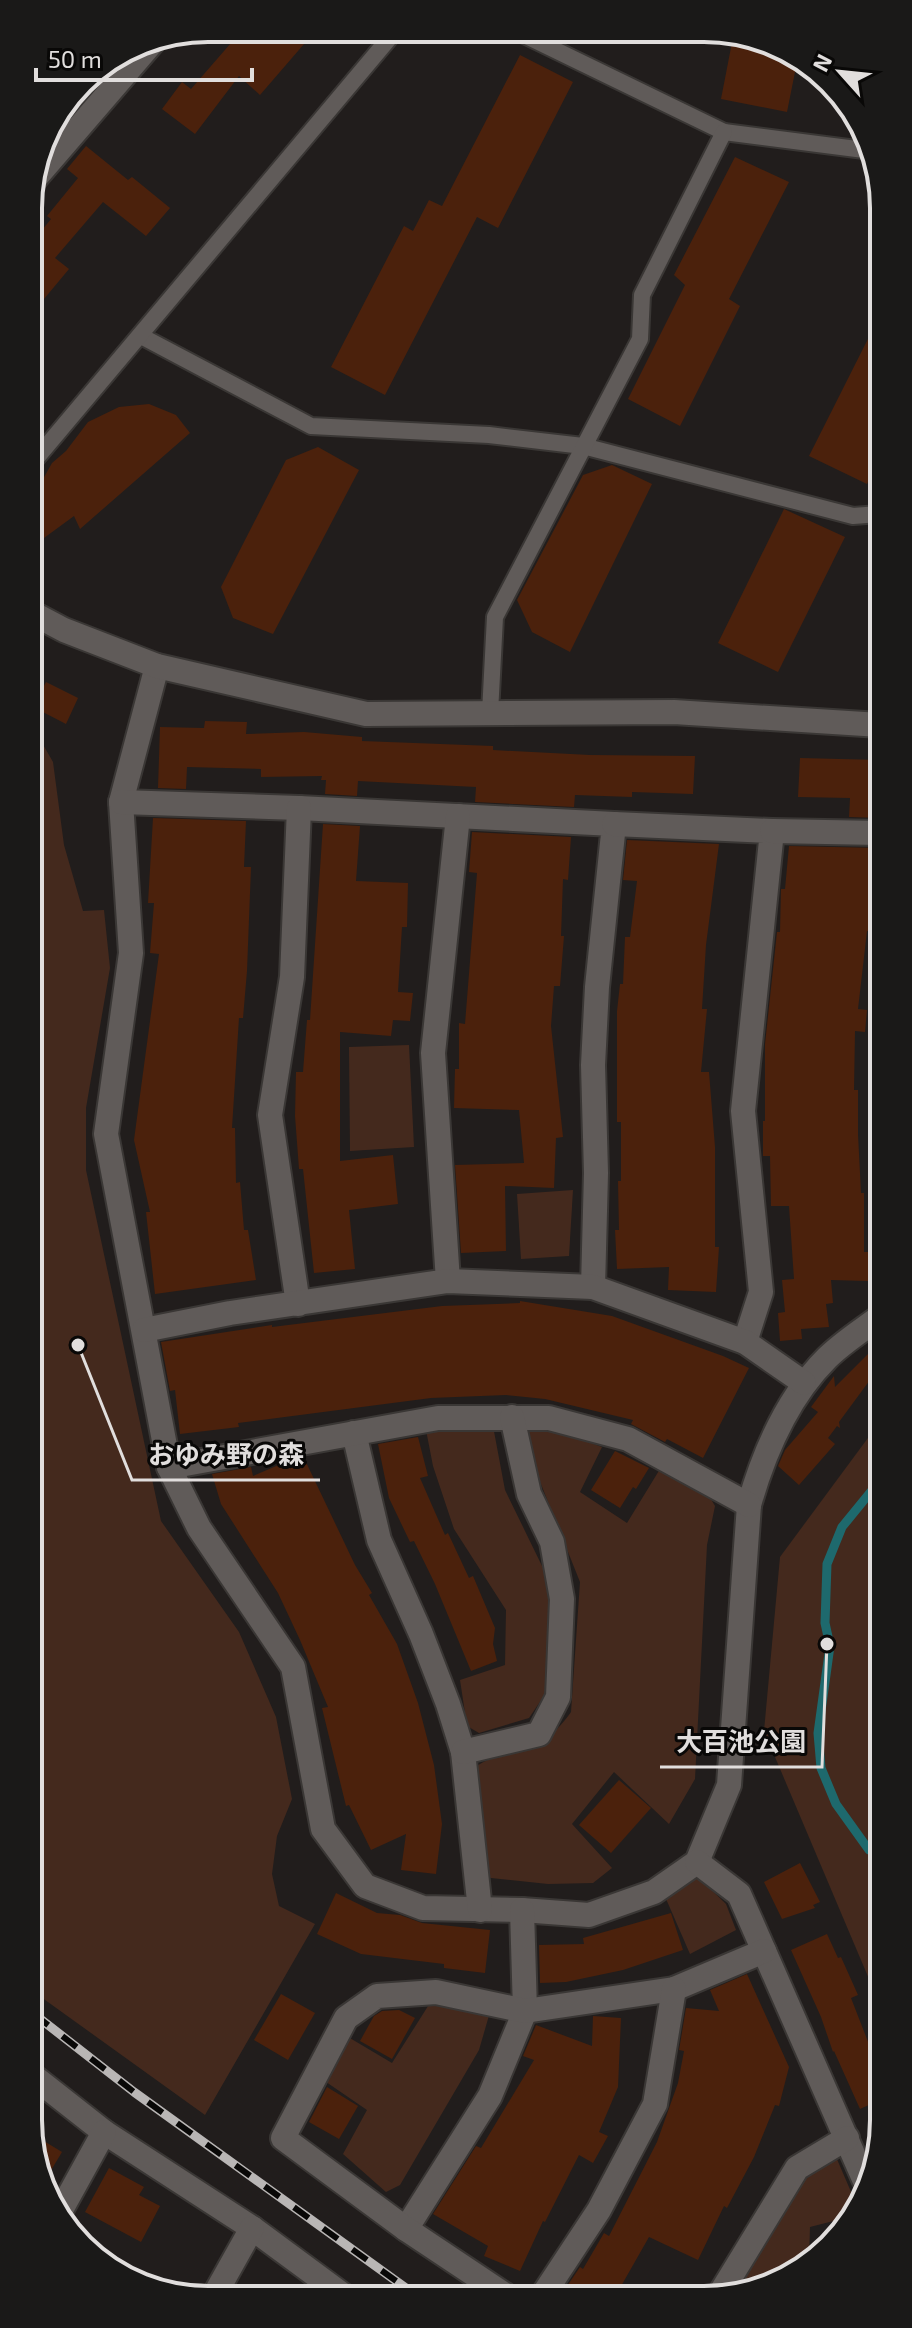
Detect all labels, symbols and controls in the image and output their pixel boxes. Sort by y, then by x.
scale bar [36,32,252,82]
north arrow [800,32,880,112]
text: 50 m [48,44,102,73]
text: N [806,49,836,75]
callout: おゆみ野の森 [132,1430,320,1480]
text: おゆみ野の森 [148,1438,304,1469]
callout: 大百池公園 [660,1717,822,1767]
text: 大百池公園 [676,1725,806,1756]

